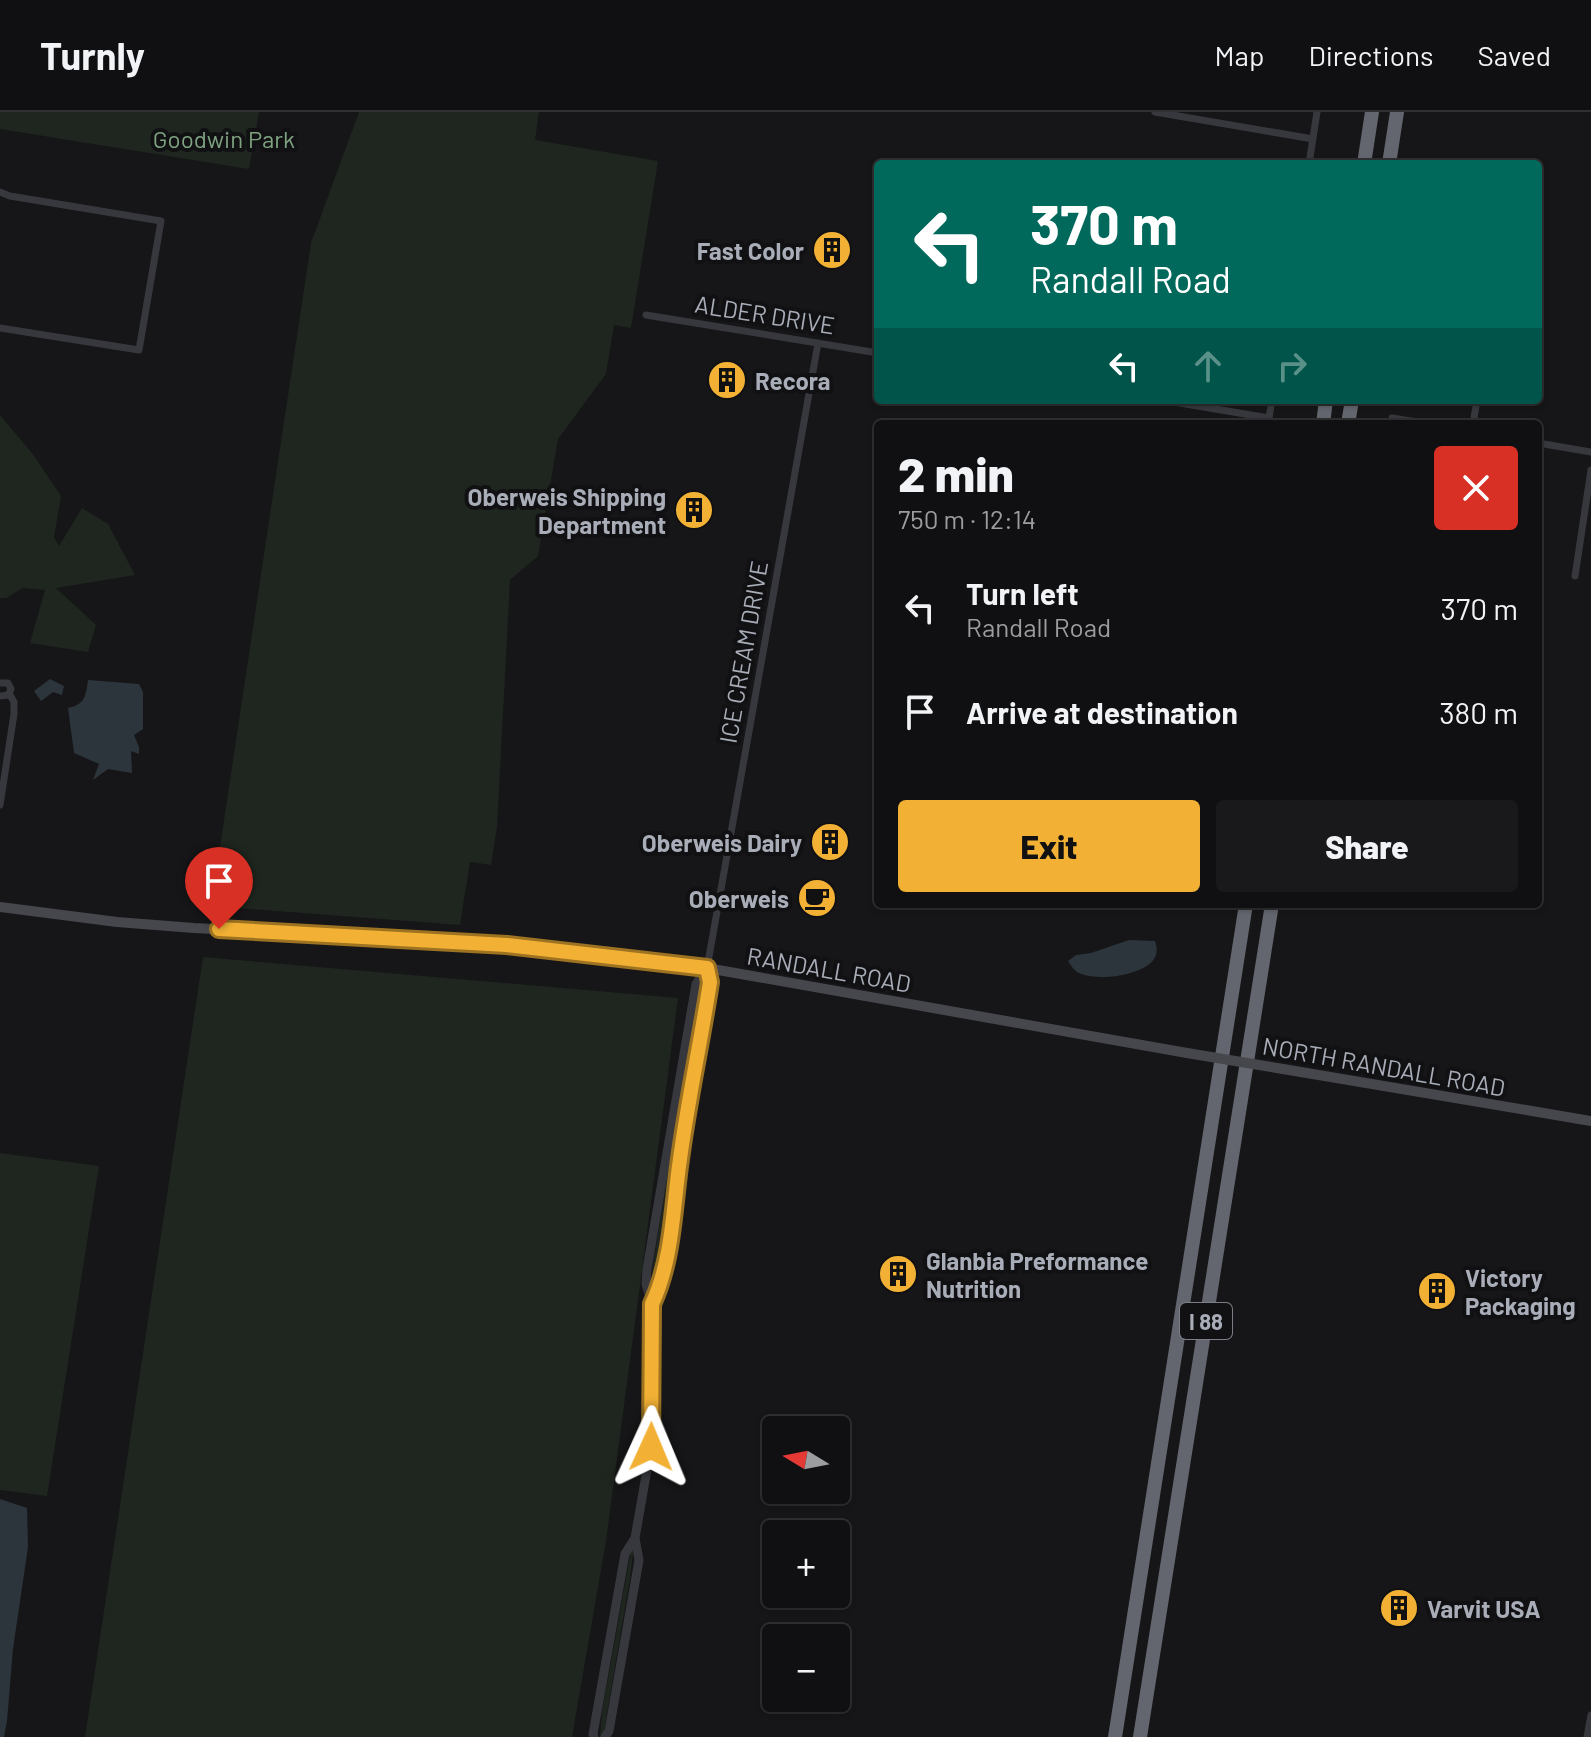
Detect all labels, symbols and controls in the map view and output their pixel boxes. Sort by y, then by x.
text: Turnly [40,32,145,78]
text: Map [1215,38,1264,72]
text: Directions [1308,38,1434,72]
text: Saved [1478,38,1551,72]
park label: Goodwin Park [153,124,295,153]
text: 370 m [1030,189,1178,256]
icon: left [898,192,1002,296]
building icon: Fast Color [811,229,853,271]
place label: Fast Color [697,236,804,265]
text: Randall Road [1030,257,1231,300]
street label: ALDER DRIVE [693,289,837,339]
icon: left [1102,344,1146,388]
icon: ahead [1186,344,1230,388]
icon: right [1270,344,1314,388]
building icon: Recora [706,359,748,401]
place label: Recora [755,366,831,395]
text: 2 min [898,444,1014,502]
button: close [1434,446,1518,530]
place label: Oberweis Shipping Department [468,482,666,539]
building icon: Oberweis Shipping Department [673,489,715,531]
text: 750 m · 12:14 [898,503,1036,534]
street label: ICE CREAM DRIVE [713,559,773,745]
text: Turn left [966,575,1079,611]
icon: left [898,586,942,630]
text: 370 m [1441,590,1518,626]
text: Randall Road [966,611,1111,642]
icon: arrive [898,690,942,734]
text: Arrive at destination [966,694,1238,730]
text: 380 m [1439,694,1518,730]
button: Exit [898,800,1200,892]
button: Share [1216,800,1518,892]
building icon: Oberweis Dairy [809,821,851,863]
place label: Oberweis Dairy [642,828,802,857]
pin [185,847,253,929]
icon: arrive [197,859,241,903]
cafe icon: Oberweis [796,877,838,919]
place label: Oberweis [689,884,789,913]
street label: RANDALL ROAD [745,940,913,998]
street label: NORTH RANDALL ROAD [1260,1030,1508,1102]
place label: Glanbia Preformance Nutrition [926,1246,1148,1303]
building icon: Glanbia Preformance Nutrition [877,1253,919,1295]
place label: Victory Packaging [1465,1263,1576,1320]
building icon: Victory Packaging [1416,1270,1458,1312]
road number: I 88 [1180,1303,1232,1339]
position arrow [609,1405,693,1489]
north arrow [762,1416,850,1504]
map controls [762,1416,850,1712]
button: + [762,1520,850,1608]
building icon: Varvit USA [1378,1587,1420,1629]
place label: Varvit USA [1427,1594,1541,1623]
button: − [762,1624,850,1712]

